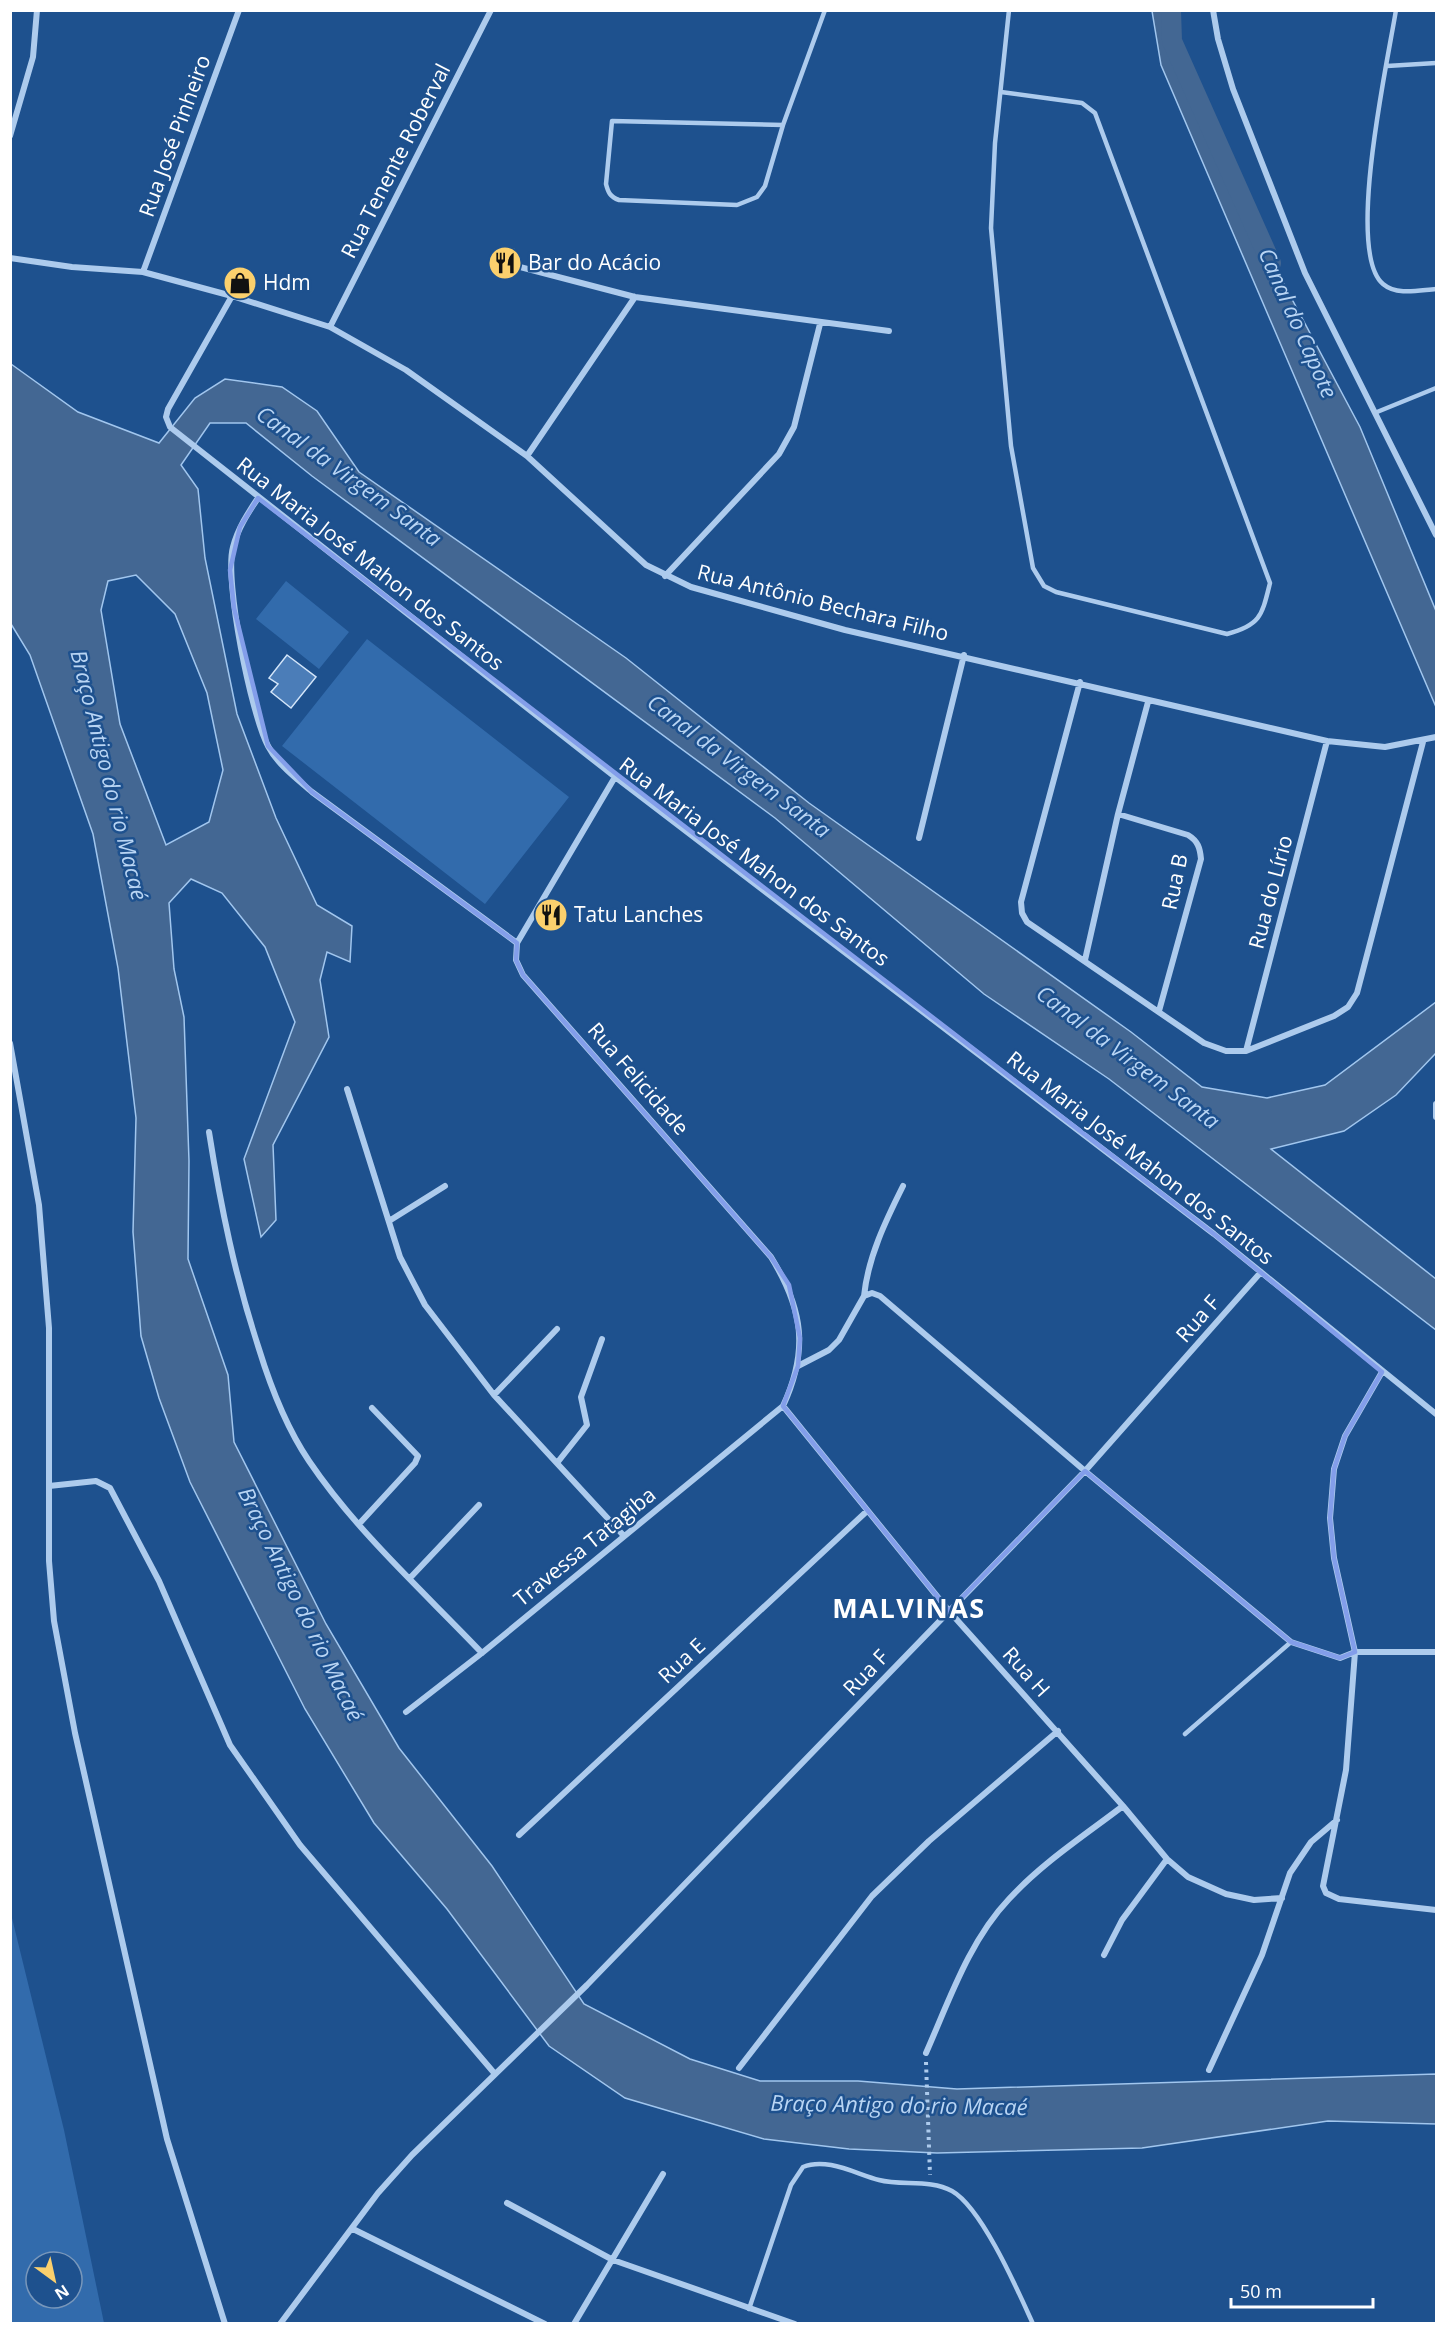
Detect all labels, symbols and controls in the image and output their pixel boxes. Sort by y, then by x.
street label: Rua José Pinheiro [132,51,216,221]
street label: Rua Tenente Roberval [334,58,456,263]
water label: Canal do Capote [1252,243,1345,402]
restaurant icon: Bar do Acácio [487,245,523,281]
place label: Bar do Acácio [528,248,661,276]
shop icon: Hdm [222,265,258,301]
place label: Hdm [263,268,311,296]
water label: Canal da Virgem Santa [251,398,448,553]
street label: Rua Maria José Mahon dos Santos [231,450,510,676]
street label: Rua Antônio Bechara Filho [695,557,952,647]
water label: Braço Antigo do rio Macaé [64,646,156,903]
water label: Canal da Virgem Santa [642,686,837,844]
street label: Rua Maria José Mahon dos Santos [614,750,895,972]
street label: Rua do Lírio [1241,832,1299,952]
street label: Rua B [1154,851,1194,912]
restaurant icon: Tatu Lanches [533,897,569,933]
place label: Tatu Lanches [574,900,703,928]
water label: Canal da Virgem Santa [1031,977,1226,1135]
street label: Rua Felicidade [582,1016,695,1141]
street label: Rua Maria José Mahon dos Santos [1001,1044,1280,1270]
street label: Rua F [1169,1289,1226,1348]
street label: Travessa Tatagiba [508,1480,661,1612]
water label: Braço Antigo do rio Macaé [232,1481,372,1726]
district label: MALVINAS [832,1589,986,1626]
street label: Rua E [652,1631,711,1689]
street label: Rua H [997,1640,1057,1702]
street label: Rua F [837,1643,894,1701]
water label: Braço Antigo do rio Macaé [770,2087,1028,2121]
north arrow [24,2250,84,2310]
scale bar [1231,2271,1374,2309]
text: 50 m [1240,2279,1282,2303]
text: N [51,2280,74,2305]

